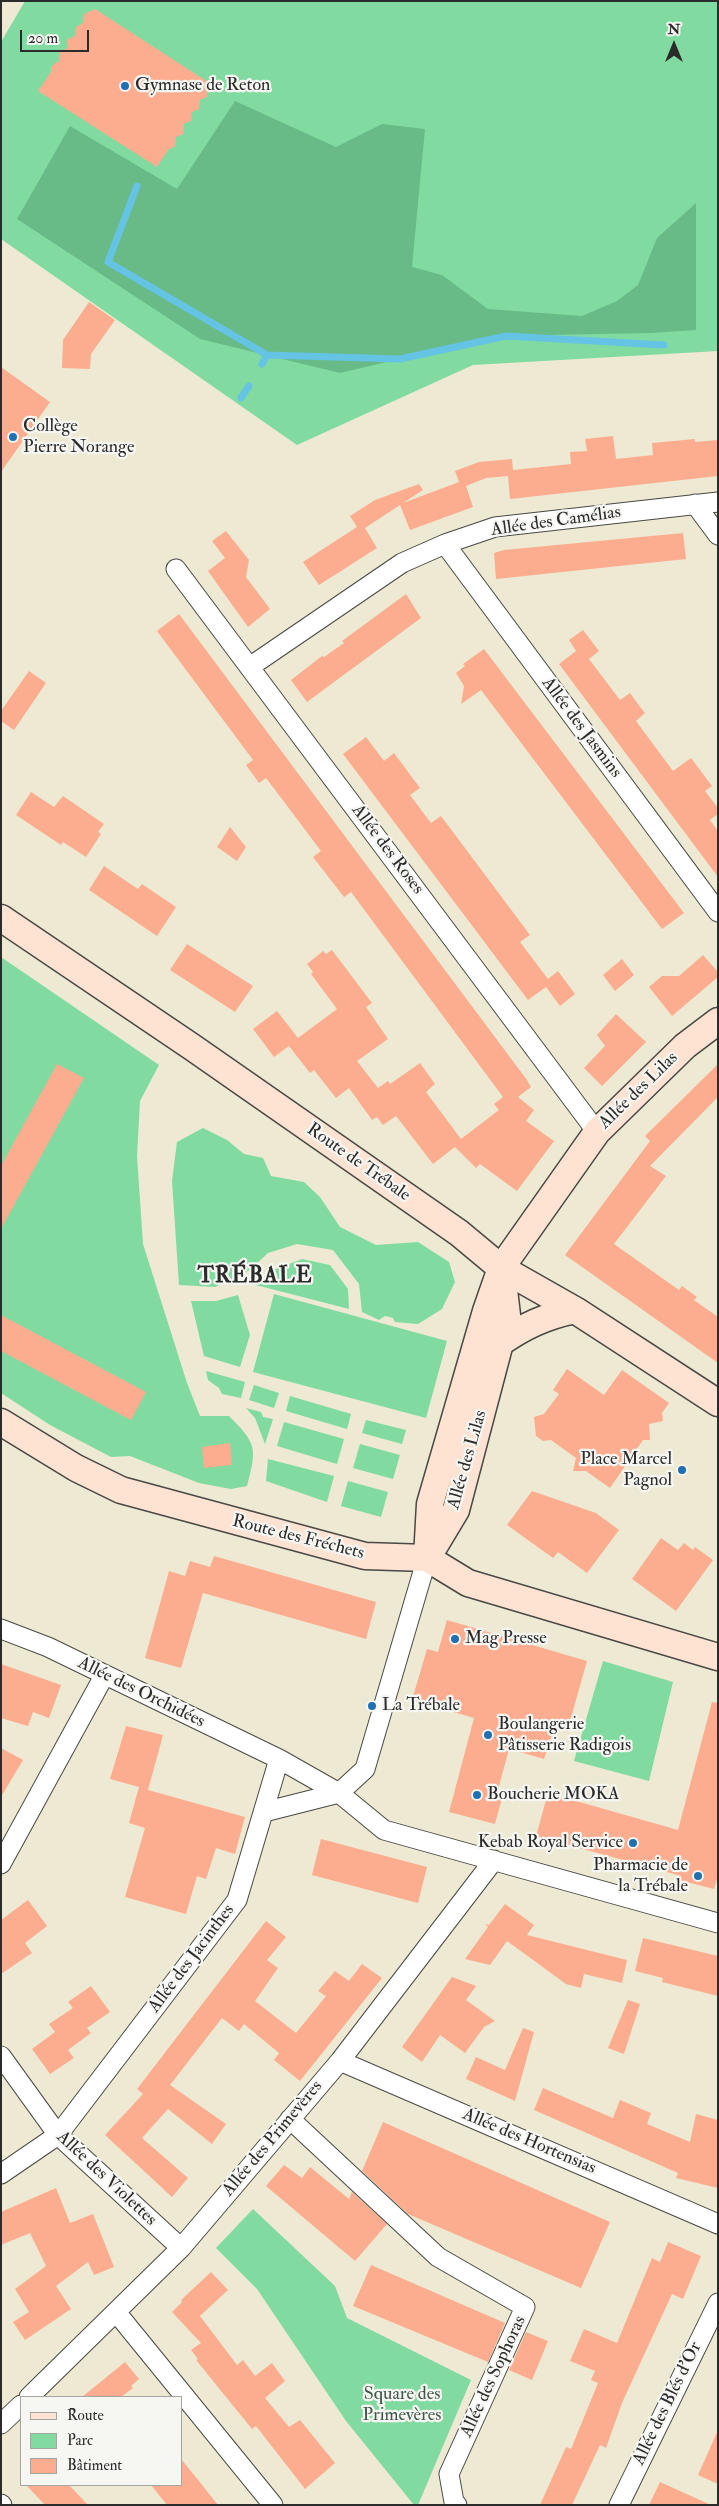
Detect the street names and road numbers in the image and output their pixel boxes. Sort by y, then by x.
street label: Allée des Camélias [490,502,622,542]
street label: Allée des Jasmins [536,673,626,783]
street label: Allée des Roses [346,801,428,899]
street label: Allée des Lilas [595,1048,683,1134]
street label: Route de Trébale [302,1119,414,1207]
street label: Allée des Lilas [444,1408,492,1512]
street label: Route des Fréchets [230,1511,366,1565]
street label: Allée des Orchidées [74,1653,208,1733]
street label: Allée des Jacinthes [144,1900,240,2018]
street label: Allée des Primevères [218,2077,328,2201]
street label: Allée des Hortensias [459,2104,599,2180]
street label: Allée des Violettes [51,2127,161,2231]
street label: Allée des Sophoras [456,2313,532,2441]
street label: Allée des Blés d'Or [629,2339,707,2469]

